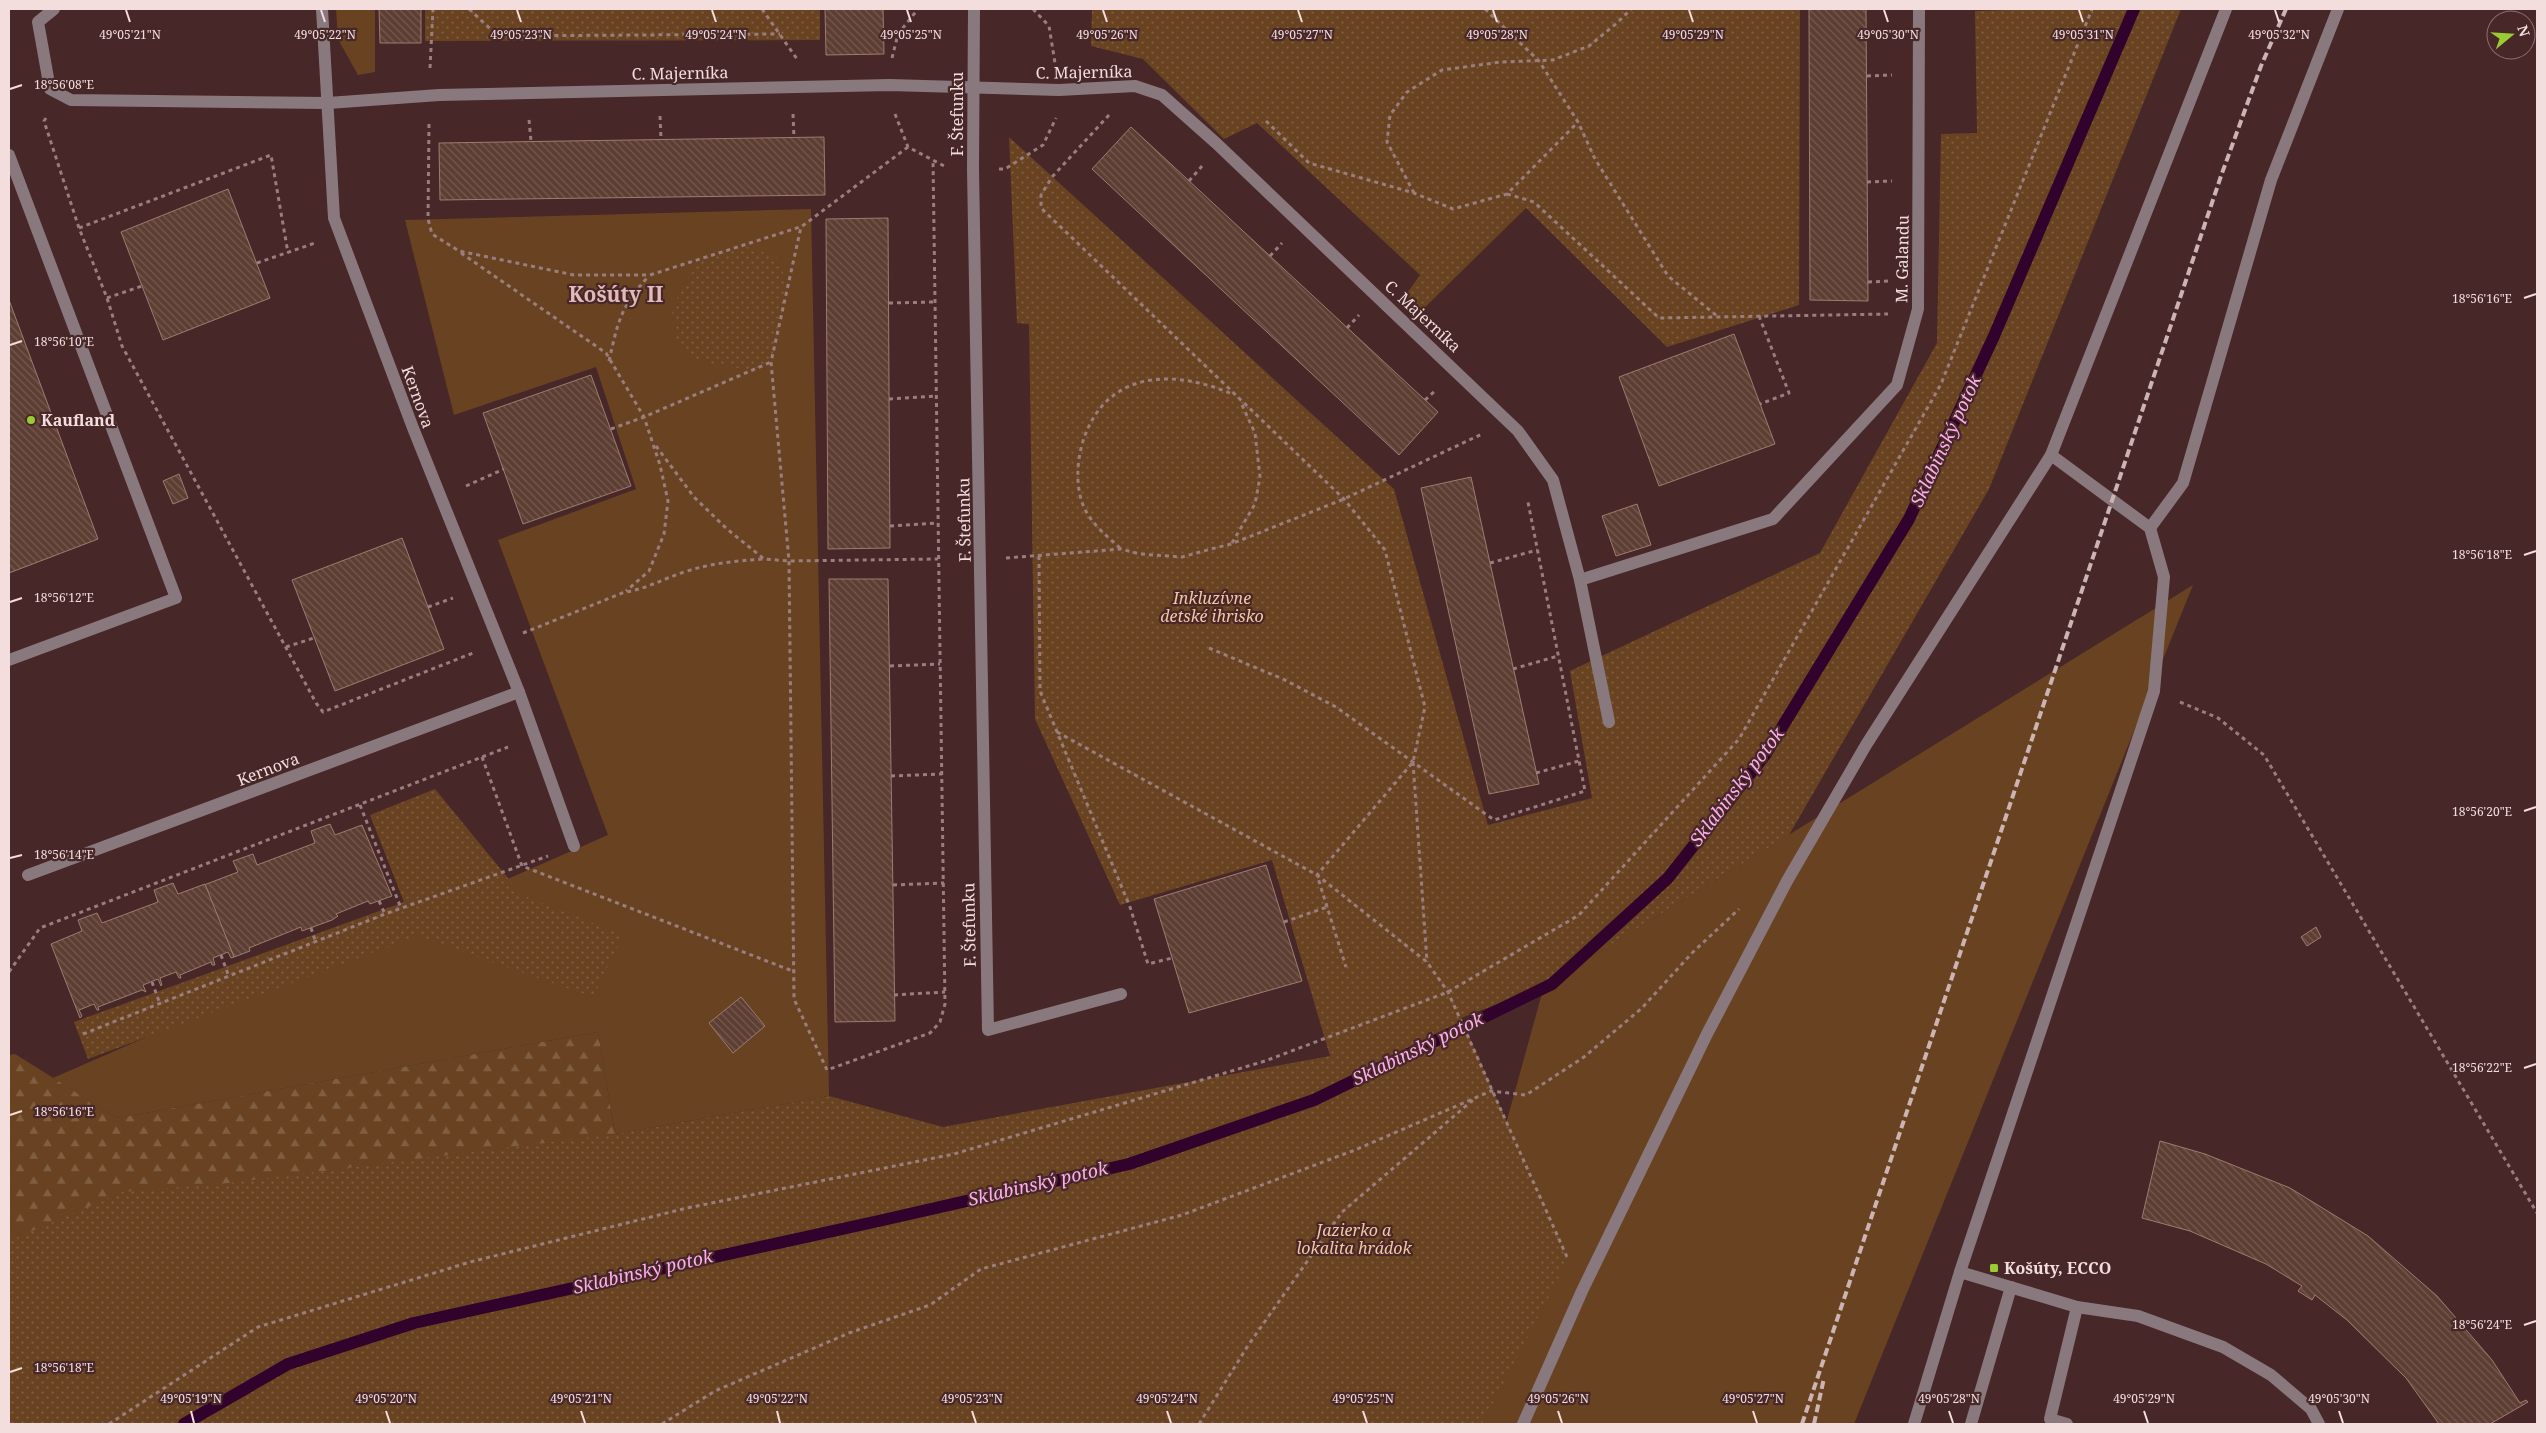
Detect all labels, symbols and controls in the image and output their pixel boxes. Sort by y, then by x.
north arrow [2486,10,2536,60]
text: N [2513,23,2535,39]
text: 49°05'21"N [99,26,161,43]
text: 49°05'22"N [294,26,356,43]
text: 49°05'23"N [490,26,552,43]
text: 49°05'24"N [685,26,747,43]
text: 49°05'25"N [880,26,942,43]
text: 49°05'26"N [1076,26,1138,43]
text: 49°05'27"N [1271,26,1333,43]
text: 49°05'28"N [1466,26,1528,43]
text: 49°05'29"N [1662,26,1724,43]
text: 49°05'30"N [1857,26,1919,43]
text: 49°05'31"N [2052,26,2114,43]
text: 49°05'32"N [2248,26,2310,43]
street label: C. Majerníka [1035,60,1133,84]
street label: C. Majerníka [631,61,729,85]
street label: F. Štefunku [946,72,968,156]
text: 18°56'08"E [34,76,94,93]
street label: M. Galandu [1890,215,1914,303]
street label: C. Majerníka [1380,275,1466,357]
district label: Košúty II [569,280,663,308]
text: 18°56'16"E [2452,290,2512,307]
text: 18°56'10"E [34,333,94,350]
street label: Kernova [397,363,439,431]
water label: Sklabinský potok [1904,370,1987,510]
place label: Kaufland [41,409,116,431]
marker: Kaufland [25,414,37,426]
street label: F. Štefunku [952,478,976,562]
text: 18°56'18"E [2452,546,2512,563]
park label: Inkluzívne detské ihrisko [1160,587,1264,627]
text: 18°56'12"E [34,589,94,606]
water label: Sklabinský potok [1684,721,1789,851]
street label: Kernova [234,747,302,791]
text: 18°56'20"E [2452,803,2512,820]
text: 18°56'14"E [34,846,94,863]
street label: F. Štefunku [957,883,981,967]
water label: Sklabinský potok [1348,1006,1488,1090]
text: 18°56'22"E [2452,1059,2512,1076]
text: 18°56'16"E [34,1103,94,1120]
water label: Sklabinský potok [965,1155,1111,1211]
park label: Jazierko a lokalita hrádok [1296,1219,1412,1259]
water label: Sklabinský potok [570,1243,716,1299]
place label: Košúty, ECCO [2004,1257,2111,1279]
marker: Košúty, ECCO [1988,1262,2000,1274]
text: 18°56'24"E [2452,1316,2512,1333]
text: 18°56'18"E [34,1359,94,1376]
text: 49°05'19"N [160,1390,222,1407]
text: 49°05'20"N [355,1390,417,1407]
text: 49°05'21"N [550,1390,612,1407]
text: 49°05'22"N [746,1390,808,1407]
text: 49°05'23"N [941,1390,1003,1407]
text: 49°05'24"N [1136,1390,1198,1407]
text: 49°05'25"N [1332,1390,1394,1407]
text: 49°05'26"N [1527,1390,1589,1407]
text: 49°05'27"N [1722,1390,1784,1407]
text: 49°05'28"N [1918,1390,1980,1407]
text: 49°05'29"N [2113,1390,2175,1407]
text: 49°05'30"N [2308,1390,2370,1407]

